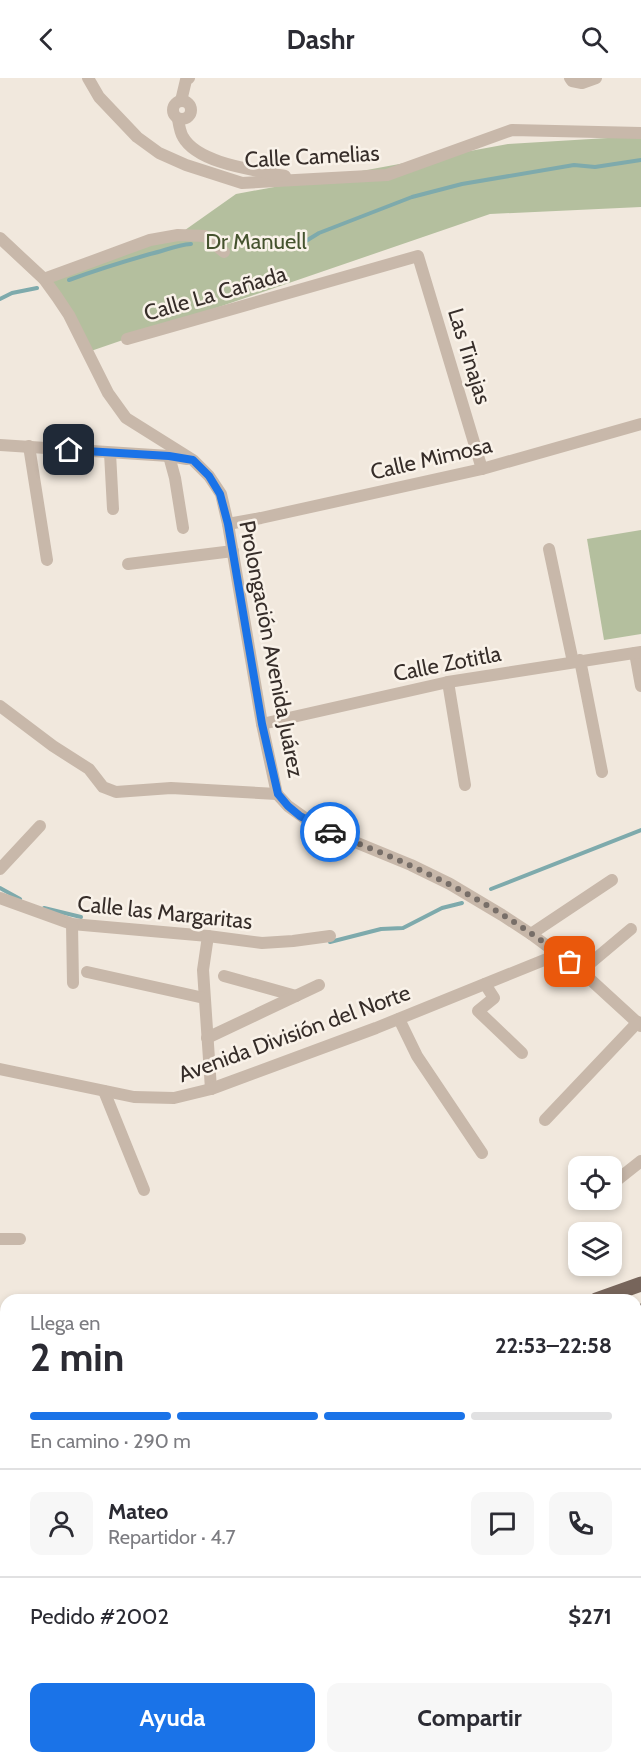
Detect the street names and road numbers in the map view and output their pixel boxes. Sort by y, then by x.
street label: Calle Camelias [244,139,380,174]
street label: Calle La Cañada [141,260,290,327]
street label: Las Tinajas [442,305,497,407]
street label: Calle Mimosa [368,431,495,486]
street label: Prolongación Avenida Juárez [233,518,310,780]
street label: Calle Zotitla [391,640,504,687]
street label: Calle las Margaritas [76,890,254,935]
street label: Avenida División del Norte [174,979,414,1088]

